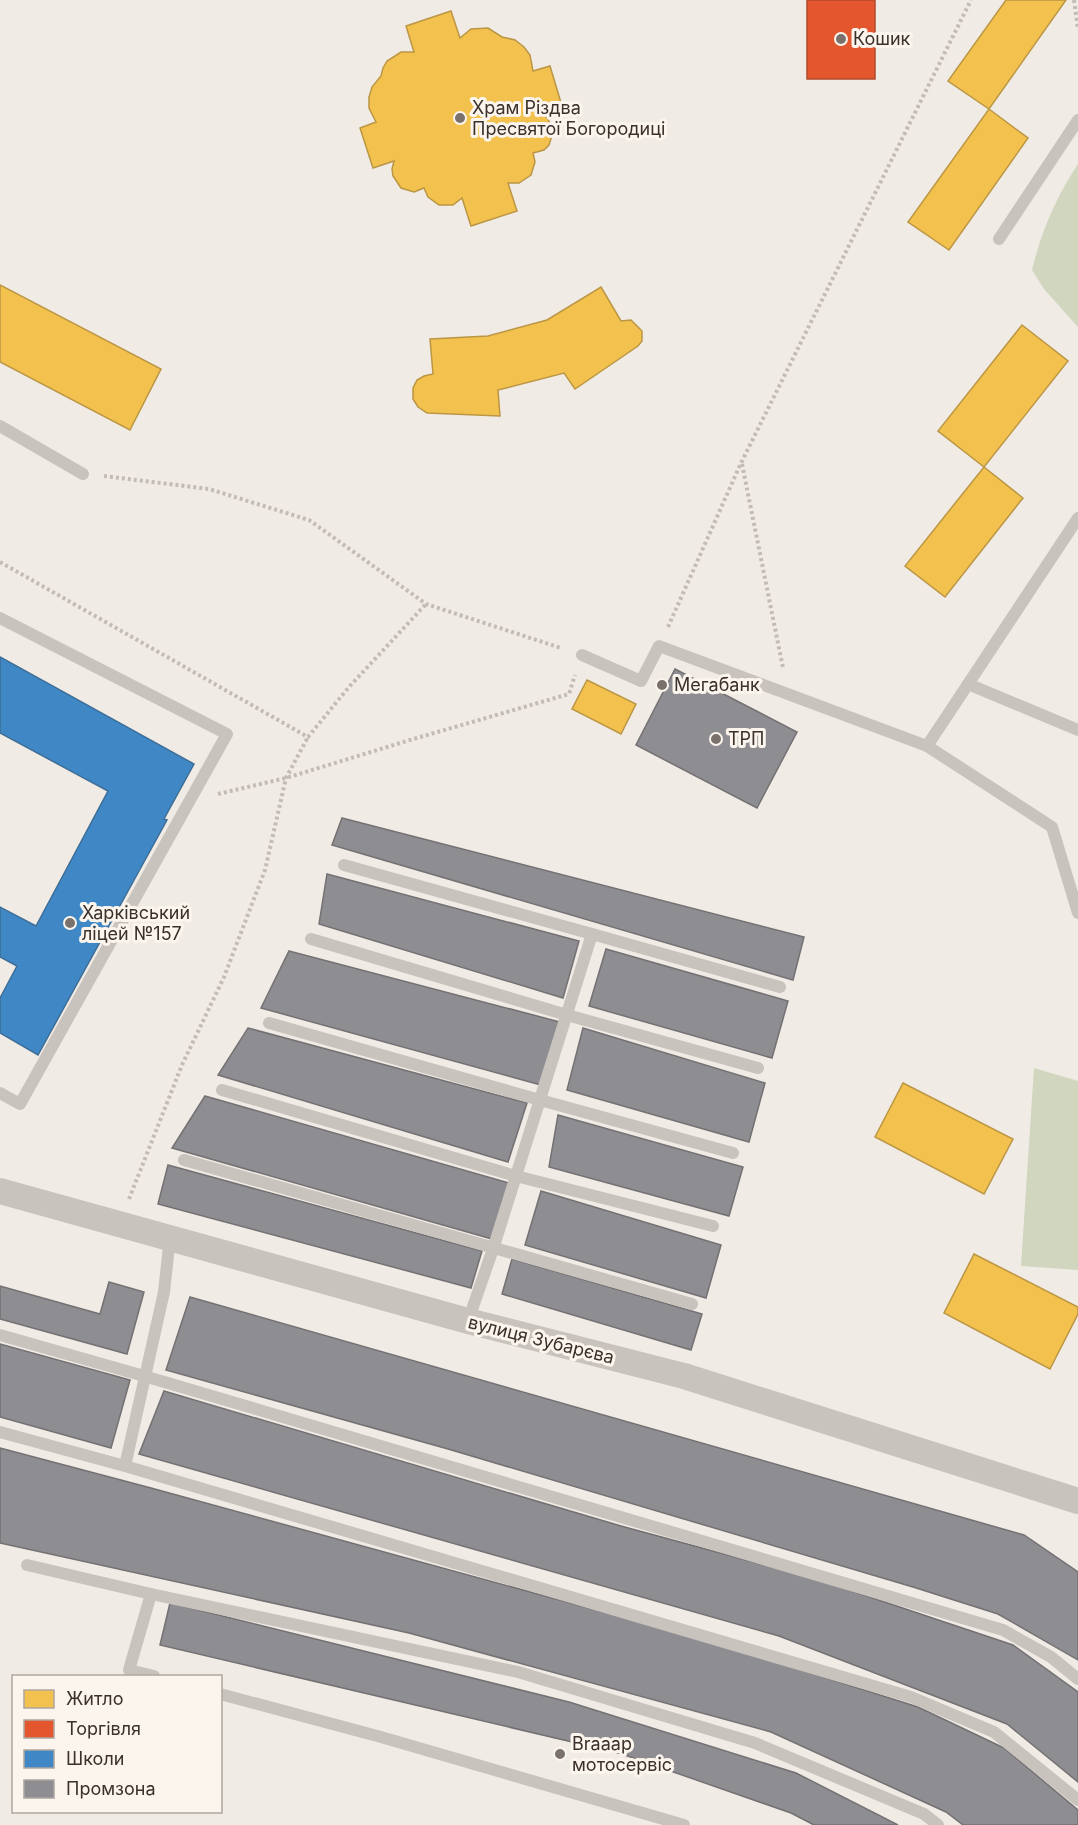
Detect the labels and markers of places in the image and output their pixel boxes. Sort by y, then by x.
place label: Кошик [853,28,911,49]
marker: Кошик [834,32,848,46]
place label: Храм Різдва Пресвятої Богородиці [472,97,665,139]
marker: Храм Різдва Пресвятої Богородиці [453,111,467,125]
place label: Мегабанк [674,674,760,695]
marker: Мегабанк [655,678,669,692]
place label: ТРП [728,728,765,749]
marker: ТРП [709,732,723,746]
place label: Харківський ліцей №157 [82,902,190,944]
marker: Харківський ліцей №157 [63,916,77,930]
place label: Braaap мотосервic [572,1733,672,1775]
marker: Braaap мотосервic [553,1747,567,1761]

